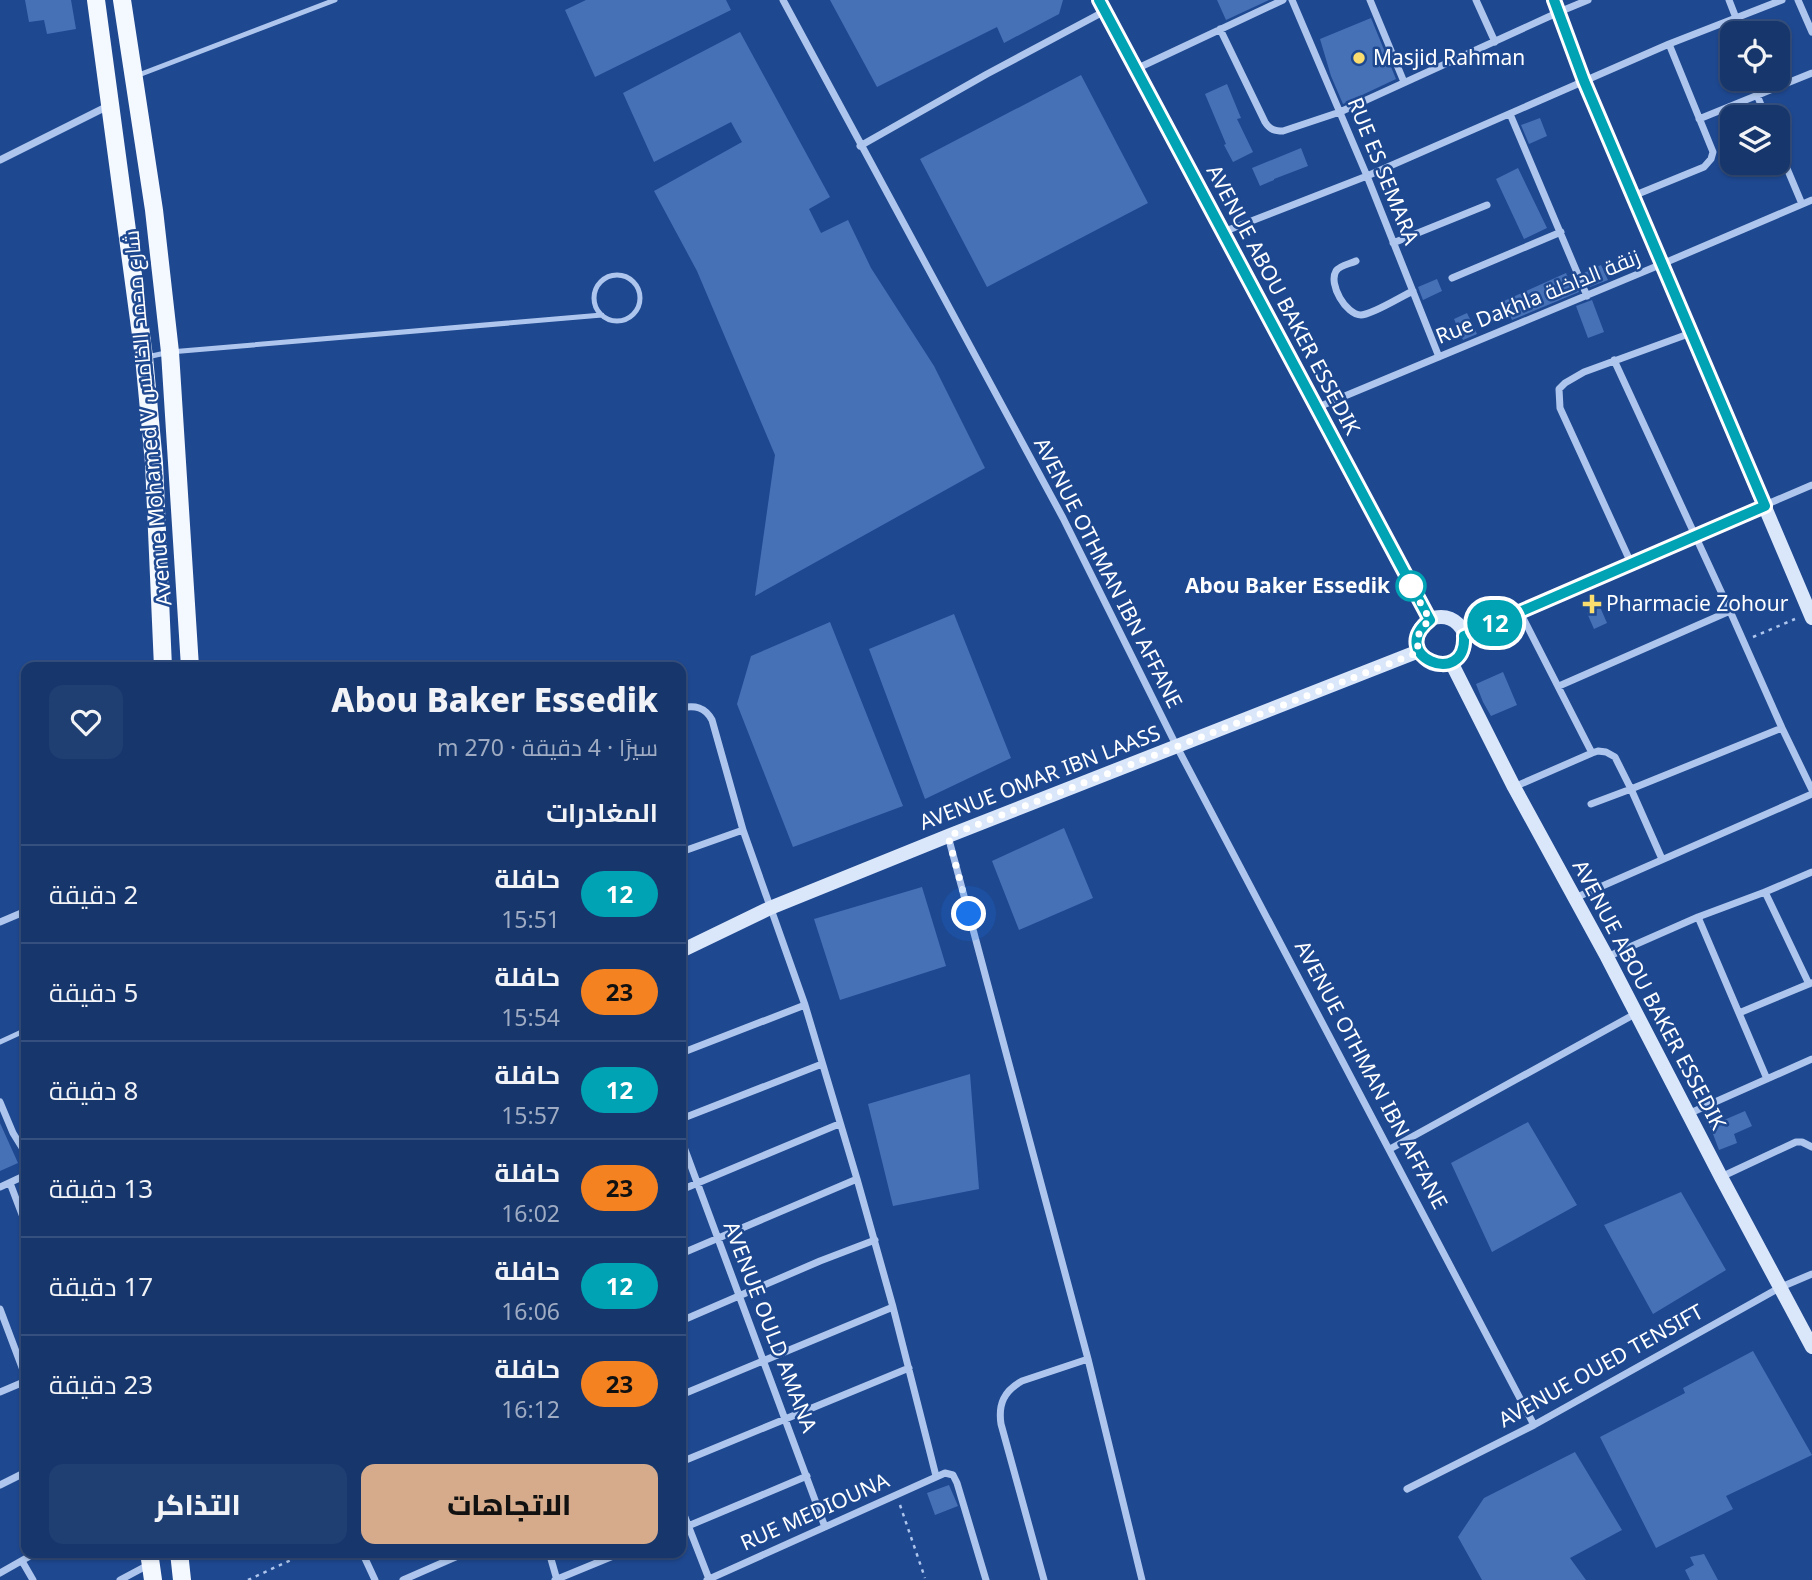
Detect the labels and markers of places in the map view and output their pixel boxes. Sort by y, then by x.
place label: Masjid Rahman [1373,43,1525,71]
marker: Masjid Rahman [1351,50,1367,66]
place label: Abou Baker Essedik [1185,571,1391,599]
marker: Abou Baker Essedik [1396,571,1426,601]
place label: Pharmacie Zohour [1606,589,1789,617]
marker: Pharmacie Zohour [1584,596,1600,612]

